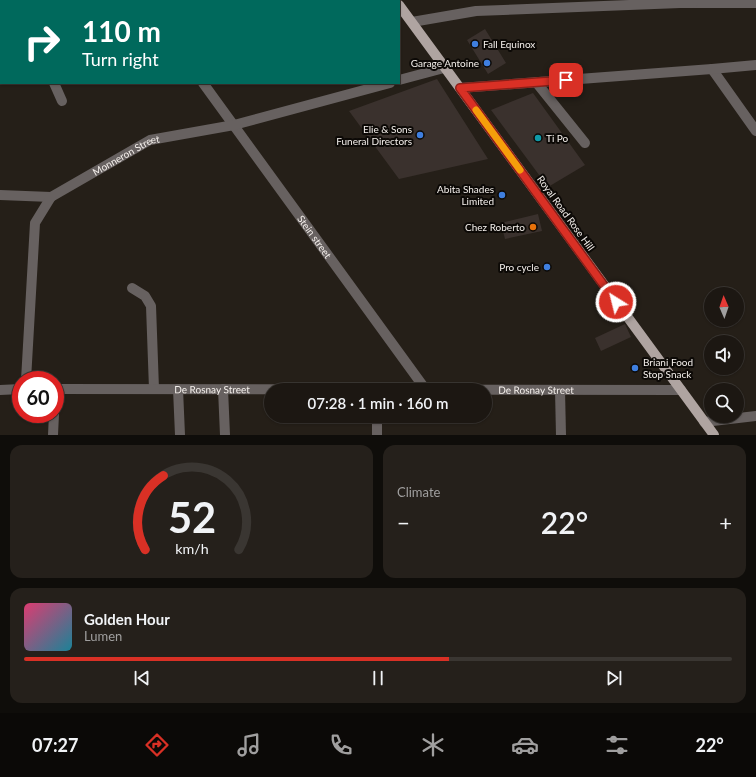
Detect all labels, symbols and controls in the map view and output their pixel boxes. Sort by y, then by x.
text: 110 m [82,14,161,48]
icon: right [16,16,68,68]
place label: Fall Equinox [483,38,535,50]
marker: Fall Equinox [470,39,480,49]
text: Turn right [82,48,159,70]
place label: Garage Antoine [411,57,479,69]
marker: Garage Antoine [482,58,492,68]
pin [549,63,583,97]
icon: arrive [555,69,577,91]
place label: Elie & Sons Funeral Directors [336,123,412,147]
marker: Elie & Sons Funeral Directors [415,130,425,140]
street label: Monneron Street [90,132,161,178]
place label: Ti Po [546,132,569,144]
marker: Ti Po [533,133,543,143]
street label: Royal Road Rose Hill [535,173,597,253]
place label: Abita Shades Limited [437,183,494,207]
marker: Abita Shades Limited [497,190,507,200]
street label: Stein street [295,213,334,261]
place label: Chez Roberto [465,221,525,233]
marker: Chez Roberto [528,222,538,232]
place label: Pro cycle [499,261,539,273]
marker: Pro cycle [542,262,552,272]
position arrow [595,281,637,323]
north arrow [704,287,744,327]
map controls [704,287,744,423]
button: sound [704,335,744,375]
place label: Briani Food Stop Snack [643,356,693,380]
marker: Briani Food Stop Snack [630,363,640,373]
speed limit sign: 60 [12,371,64,423]
street label: De Rosnay Street [174,383,250,395]
button: search [704,383,744,423]
street label: De Rosnay Street [498,384,574,396]
text: 07:28 · 1 min · 160 m [308,394,448,412]
text: Climate [397,484,440,500]
text: 52 [167,491,216,541]
text: 22° [541,504,588,540]
text: − [397,509,410,536]
text: + [719,509,732,536]
text: km/h [175,539,208,556]
text: Golden Hour [84,610,170,628]
text: Lumen [84,628,122,644]
icon: previous [131,667,153,689]
icon: pause [367,667,389,689]
icon: next [603,667,625,689]
icon: directions [143,731,171,759]
icon: music [235,731,263,759]
icon: phone [327,731,355,759]
icon: climate [419,731,447,759]
icon: car [511,731,539,759]
icon: filters [603,731,631,759]
text: 07:27 [32,734,78,756]
text: 22° [695,734,724,756]

